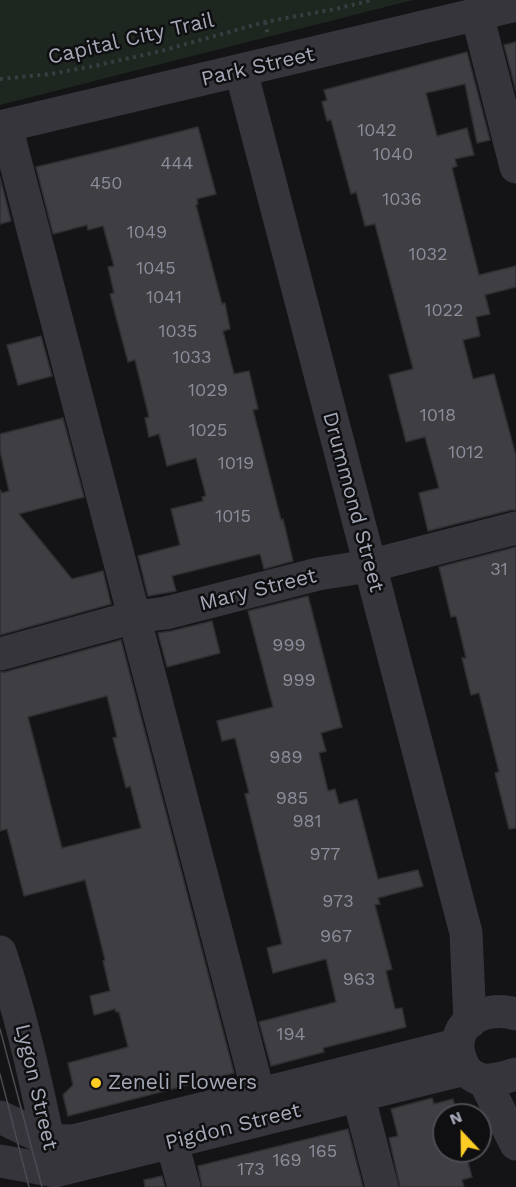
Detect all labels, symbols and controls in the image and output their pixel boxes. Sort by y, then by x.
street label: Capital City Trail [46,8,216,70]
street label: Park Street [199,42,317,92]
house number: 1042 [357,120,397,142]
house number: 1040 [373,144,413,166]
house number: 444 [161,153,193,175]
house number: 450 [90,173,122,195]
house number: 1036 [382,189,422,211]
house number: 1049 [127,222,167,244]
house number: 1032 [409,244,447,266]
house number: 1045 [136,258,176,280]
house number: 1041 [146,287,182,309]
house number: 1022 [424,300,464,322]
house number: 1035 [159,321,197,343]
house number: 1033 [173,347,211,369]
house number: 1029 [188,380,228,402]
house number: 1018 [420,405,456,427]
street label: Drummond Street [317,409,389,595]
house number: 1025 [188,420,228,442]
house number: 1012 [448,442,484,464]
house number: 1019 [218,453,254,475]
house number: 1015 [215,506,251,528]
house number: 31 [490,559,508,581]
street label: Mary Street [197,563,319,617]
house number: 999 [272,635,306,657]
house number: 999 [282,670,316,692]
house number: 989 [269,747,303,769]
house number: 985 [276,788,308,810]
house number: 981 [292,811,322,833]
house number: 977 [310,844,340,866]
house number: 973 [322,891,354,913]
house number: 967 [320,926,352,948]
house number: 963 [343,969,375,991]
street label: Lygon Street [9,1021,63,1153]
house number: 194 [276,1024,306,1046]
place label: Zeneli Flowers [108,1070,257,1096]
marker: Zeneli Flowers [89,1076,103,1090]
street label: Pigdon Street [163,1098,303,1156]
north arrow [432,1103,492,1163]
text: N [447,1107,465,1129]
house number: 165 [309,1141,337,1163]
house number: 169 [272,1150,302,1172]
house number: 173 [237,1159,265,1181]

